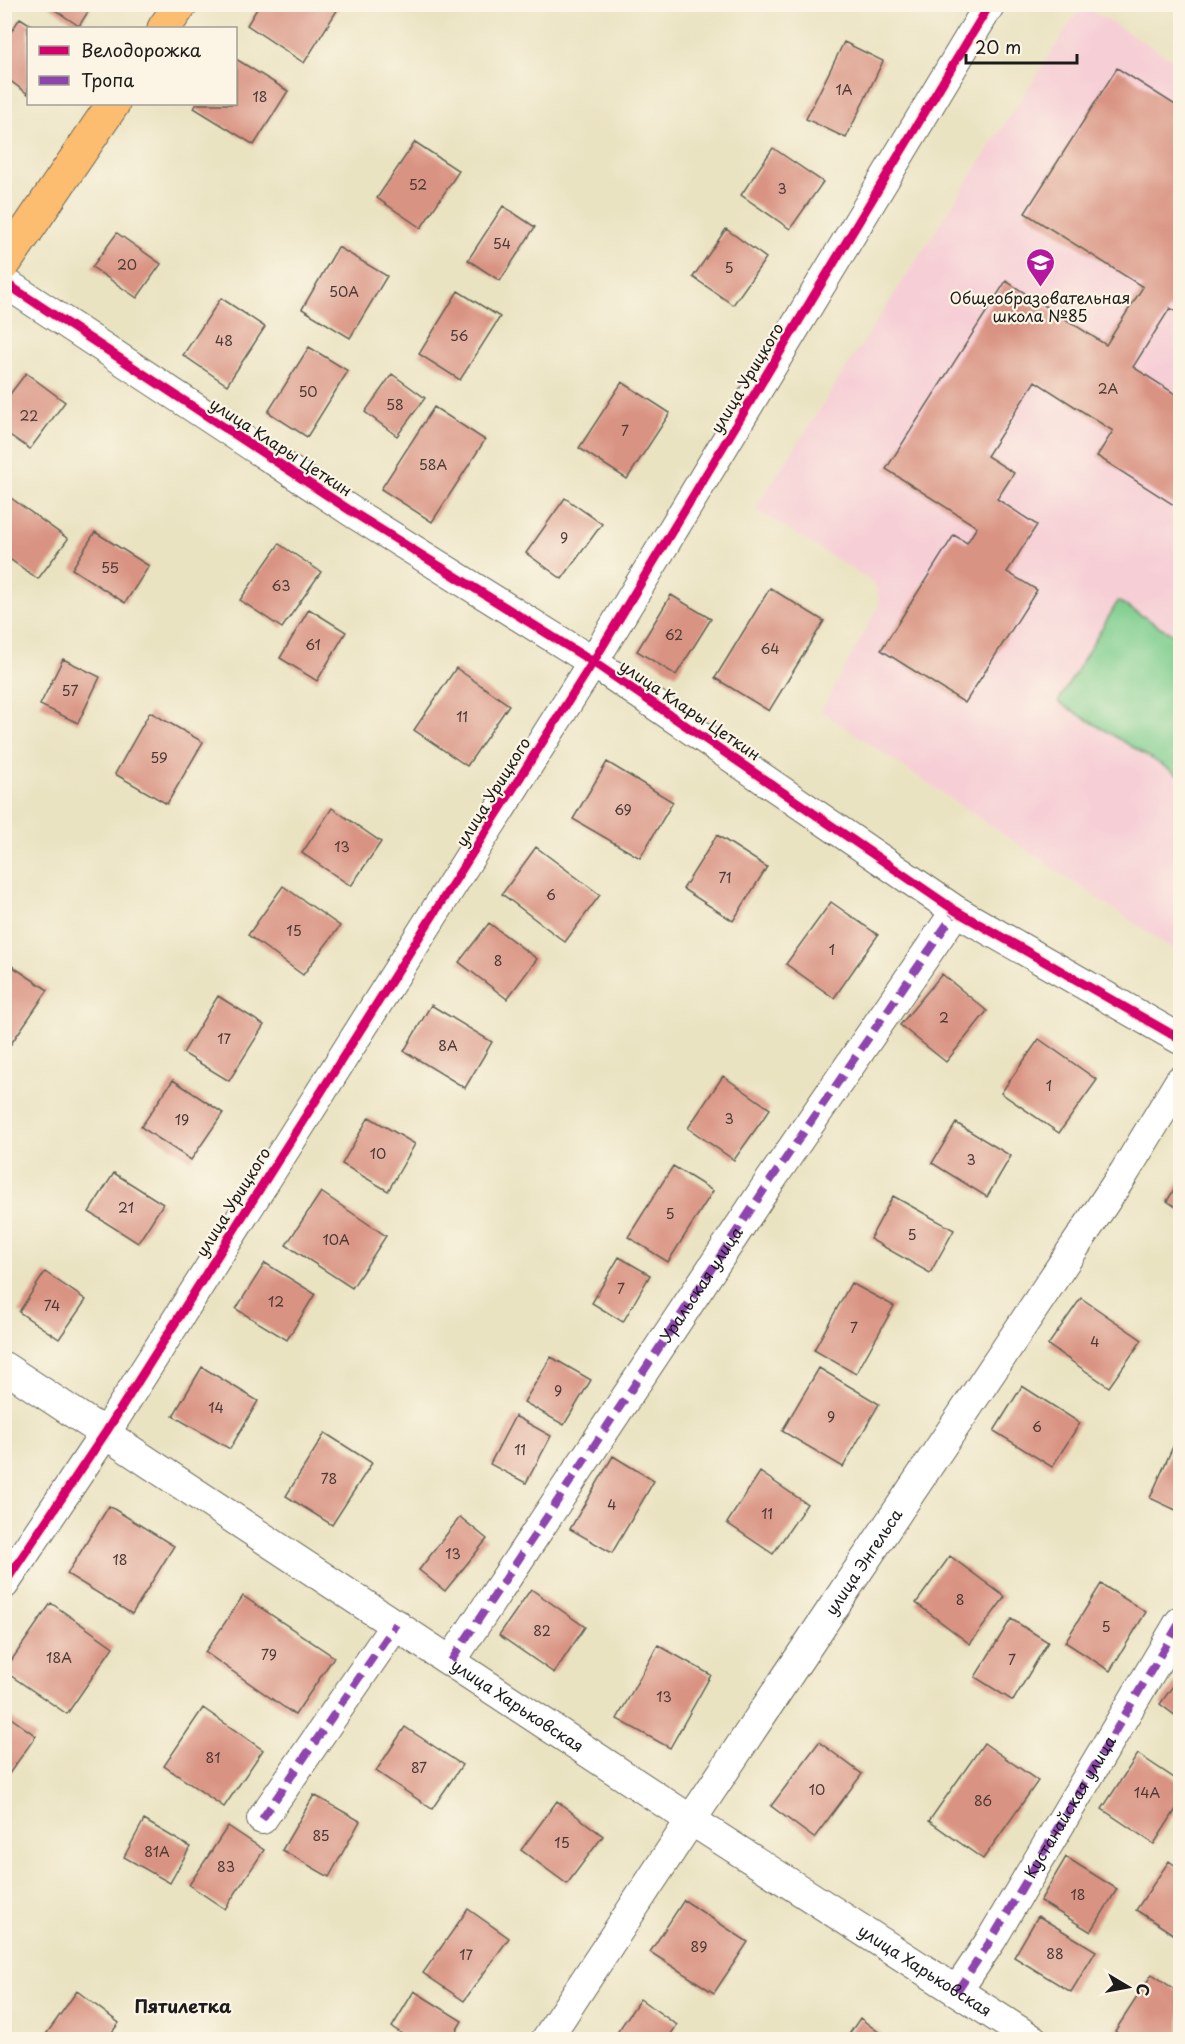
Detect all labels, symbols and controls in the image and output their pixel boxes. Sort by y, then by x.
legend [27,27,237,105]
scale bar [966,27,1077,65]
text: 20 m [975,33,1021,60]
text: Велодорожка [81,36,202,63]
text: Тропа [81,66,134,93]
house number: 1А [835,79,853,100]
house number: 18 [252,86,268,107]
house number: 52 [409,174,427,195]
house number: 3 [777,178,787,199]
house number: 54 [493,233,511,254]
school or university icon: Общеобразовательная школа №85 [1024,246,1056,288]
house number: 20 [117,254,137,275]
house number: 5 [724,257,734,278]
house number: 50А [329,281,359,302]
place label: Общеобразовательная школа №85 [950,285,1130,327]
street label: улица Урицкого [704,318,789,437]
house number: 56 [450,325,469,346]
house number: 48 [215,330,233,351]
house number: 2А [1098,378,1119,399]
house number: 50 [298,381,318,402]
street label: улица Клары Цеткин [206,391,357,501]
house number: 58 [386,394,404,415]
house number: 22 [20,405,38,426]
house number: 7 [621,420,629,441]
house number: 58А [419,454,448,475]
house number: 9 [560,527,568,548]
house number: 55 [101,557,119,578]
house number: 63 [272,575,290,596]
house number: 62 [665,624,683,645]
house number: 61 [305,634,321,655]
house number: 64 [760,638,780,659]
street label: улица Клары Цеткин [615,653,766,765]
house number: 57 [62,680,78,701]
house number: 11 [456,706,468,727]
street label: улица Урицкого [449,732,535,851]
house number: 59 [150,747,168,768]
house number: 69 [614,799,632,820]
house number: 13 [334,836,350,857]
house number: 71 [718,867,732,888]
house number: 6 [546,884,556,905]
house number: 15 [286,920,302,941]
house number: 1 [829,939,835,960]
house number: 8 [494,950,502,971]
house number: 2 [939,1007,949,1028]
house number: 17 [217,1028,231,1049]
house number: 8А [438,1035,458,1056]
house number: 1 [1046,1075,1052,1096]
house number: 3 [724,1108,734,1129]
house number: 19 [175,1109,189,1130]
street label: улица Урицкого [189,1142,275,1261]
house number: 10 [370,1143,386,1164]
house number: 3 [966,1149,976,1170]
house number: 21 [118,1197,134,1218]
house number: 5 [665,1203,675,1224]
street label: Уральская улица [653,1221,748,1347]
house number: 5 [907,1224,917,1245]
house number: 10А [322,1229,350,1250]
house number: 7 [617,1278,625,1299]
house number: 12 [268,1291,284,1312]
house number: 74 [44,1295,60,1316]
house number: 7 [850,1317,858,1338]
house number: 4 [1090,1331,1100,1352]
house number: 9 [554,1380,562,1401]
house number: 14 [208,1397,224,1418]
house number: 9 [827,1406,835,1427]
house number: 6 [1032,1416,1042,1437]
house number: 11 [514,1439,526,1460]
house number: 78 [321,1468,337,1489]
house number: 4 [607,1494,617,1515]
house number: 11 [761,1503,773,1524]
street label: улица Энгельса [819,1503,907,1619]
house number: 13 [445,1543,461,1564]
house number: 18 [112,1549,128,1570]
house number: 8 [956,1589,964,1610]
house number: 5 [1101,1616,1111,1637]
house number: 82 [533,1620,551,1641]
house number: 79 [261,1644,277,1665]
house number: 18А [46,1647,72,1668]
house number: 7 [1008,1649,1016,1670]
street label: улица Харьковская [447,1652,589,1757]
house number: 13 [656,1686,672,1707]
street label: Кустанайская улица [1017,1731,1121,1882]
house number: 81 [206,1747,220,1768]
house number: 87 [411,1757,427,1778]
house number: 10 [809,1779,825,1800]
house number: 14А [1134,1782,1160,1803]
house number: 86 [974,1790,992,1811]
house number: 85 [312,1825,330,1846]
house number: 15 [554,1832,570,1853]
house number: 81А [144,1841,170,1862]
house number: 83 [217,1856,235,1877]
house number: 18 [1070,1884,1086,1905]
street label: улица Харьковская [854,1918,997,2021]
house number: 89 [691,1936,707,1957]
house number: 88 [1046,1943,1064,1964]
house number: 17 [459,1944,473,1965]
north arrow [1098,1957,1158,2017]
text: С [1131,1982,1157,1998]
district label: Пятилетка [134,1992,232,2019]

